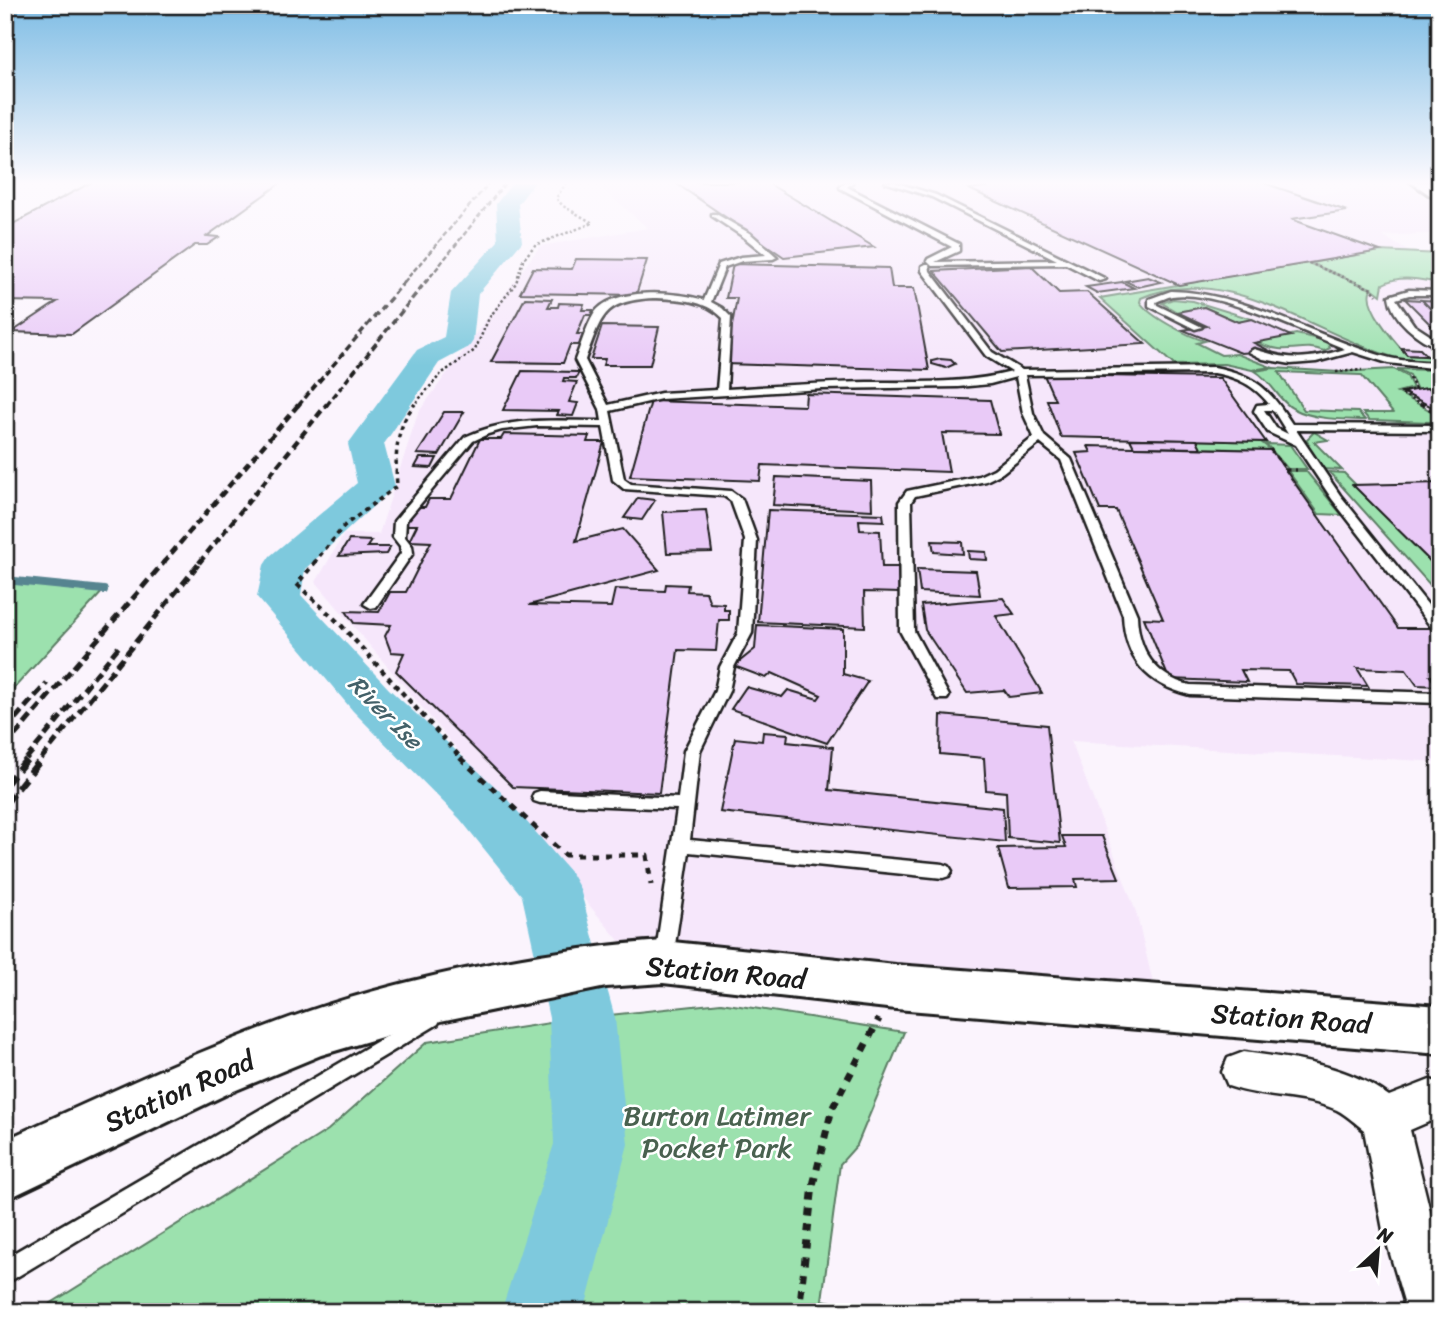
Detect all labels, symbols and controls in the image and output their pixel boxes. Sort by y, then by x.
water label: River Ise [338,665,434,761]
street label: Station Road [644,941,810,1004]
street label: Station Road [1209,988,1375,1049]
street label: Station Road [96,1036,264,1146]
park label: Burton Latimer Pocket Park [623,1091,812,1172]
north arrow [1344,1216,1414,1286]
text: N [1371,1217,1399,1253]

